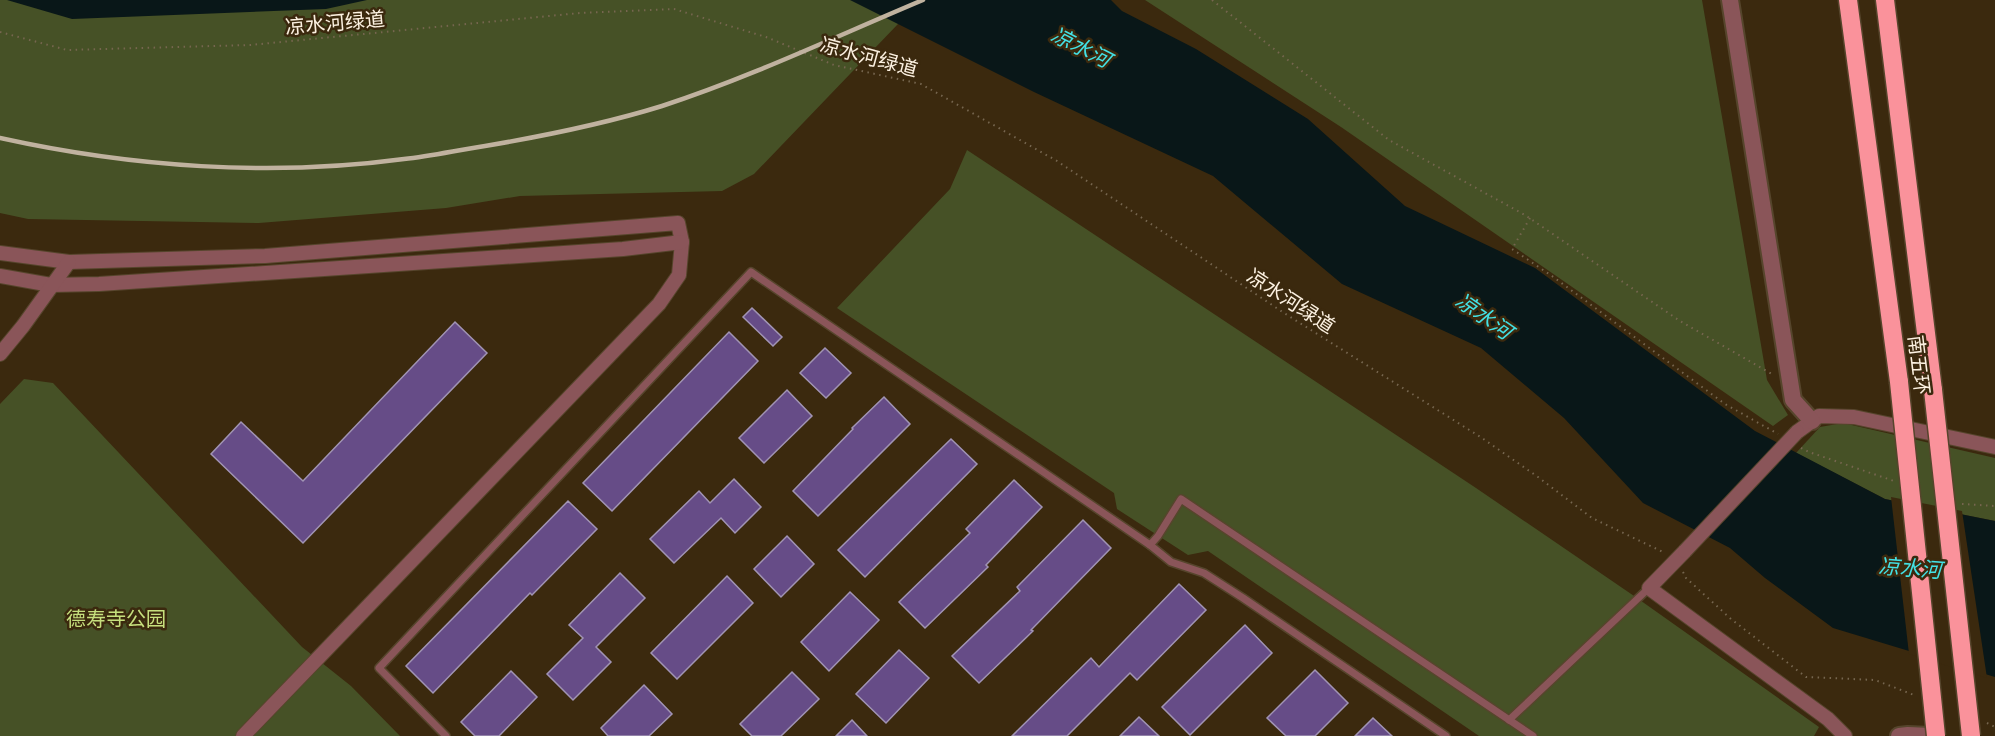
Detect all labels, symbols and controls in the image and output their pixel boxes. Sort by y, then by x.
street label: 凉水河绿道 [284,7,386,39]
water label: 凉水河 [1047,22,1118,74]
street label: 凉水河绿道 [818,32,920,82]
street label: 凉水河绿道 [1243,264,1339,338]
water label: 凉水河 [1451,288,1520,347]
street label: 南五环 [1903,334,1935,396]
water label: 凉水河 [1878,553,1946,583]
park label: 德寿寺公园 [66,607,166,631]

